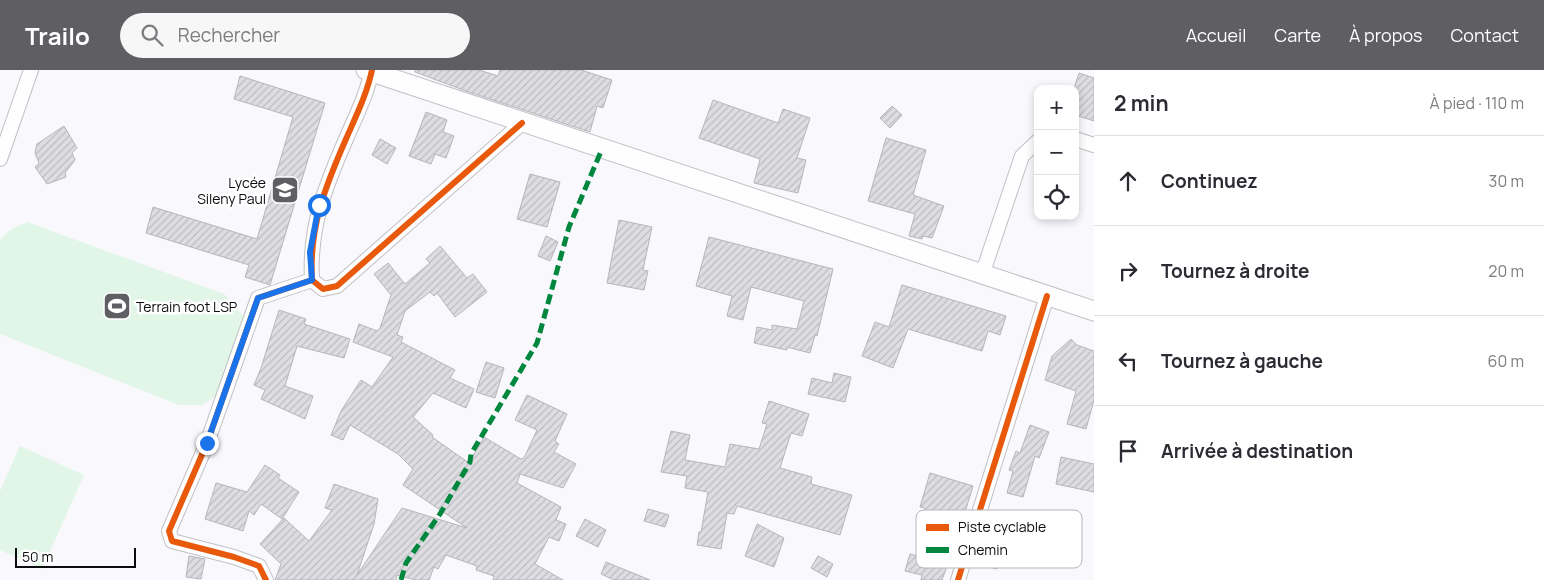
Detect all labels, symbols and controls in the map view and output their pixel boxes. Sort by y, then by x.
search box [120,13,470,58]
text: Trailo [25,19,90,52]
icon: search [138,21,166,49]
text: Rechercher [178,22,280,48]
text: Accueil [1186,23,1246,47]
text: Carte [1274,23,1321,47]
text: À propos [1349,23,1422,47]
text: Contact [1450,23,1519,47]
map controls [1034,85,1079,220]
button: + [1034,85,1079,130]
text: 2 min [1114,89,1169,117]
text: À pied · 110 m [1430,92,1524,114]
button: − [1034,130,1079,175]
icon: ahead [1114,167,1142,195]
text: Continuez [1161,168,1258,194]
text: 30 m [1489,170,1524,192]
place label: Lycée Sileny Paul [197,173,266,208]
school or university icon: Lycée Sileny Paul [270,175,300,205]
button: locate [1034,175,1079,220]
route start [308,194,331,217]
icon: right [1114,257,1142,285]
text: Tournez à droite [1161,258,1309,284]
text: 20 m [1488,260,1524,282]
sports icon: Terrain foot LSP [102,291,132,321]
place label: Terrain foot LSP [136,297,238,316]
icon: left [1114,347,1142,375]
text: Tournez à gauche [1161,348,1323,374]
text: 60 m [1488,350,1524,372]
route end [196,432,219,455]
icon: arrive [1114,437,1142,465]
text: Arrivée à destination [1161,438,1353,464]
legend [916,510,1082,568]
text: Piste cyclable [958,517,1046,536]
text: Chemin [958,540,1008,559]
scale bar [15,545,136,568]
text: 50 m [22,547,53,566]

